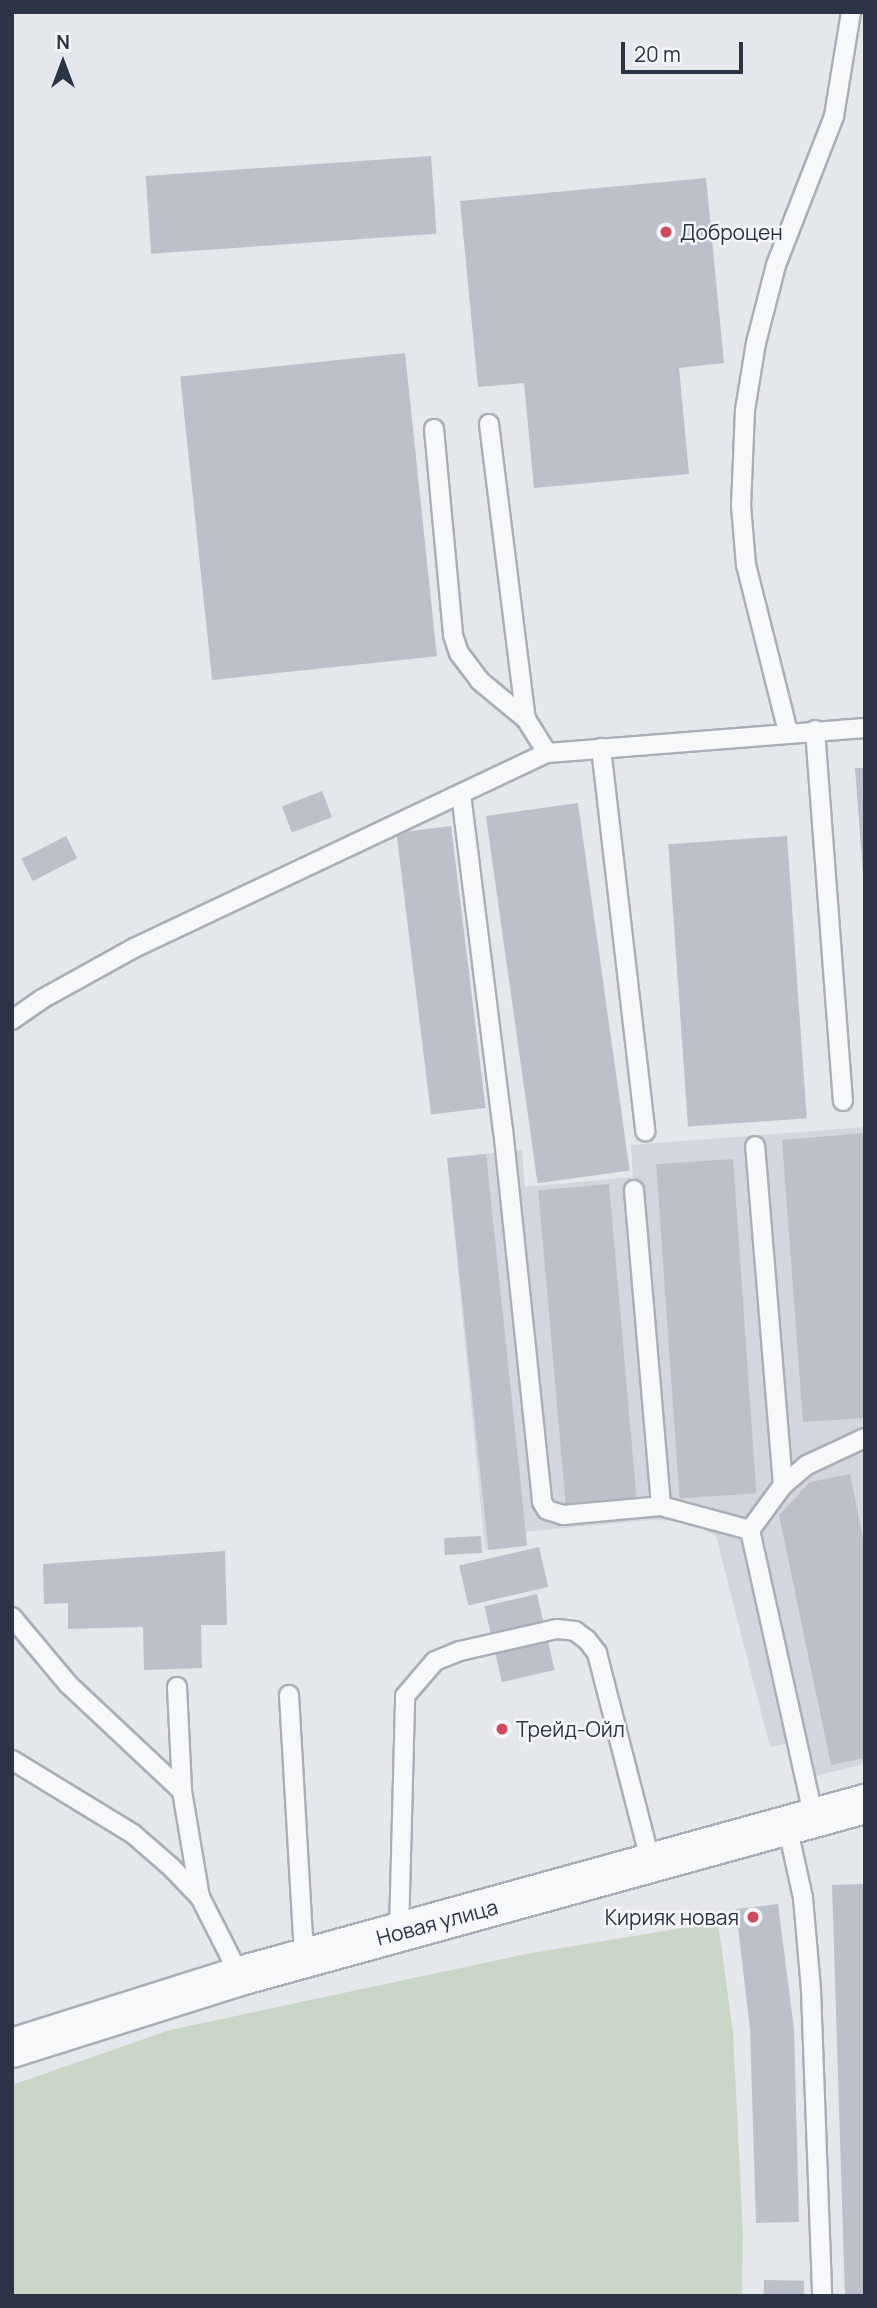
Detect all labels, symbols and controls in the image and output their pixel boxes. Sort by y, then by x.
north arrow [28,28,98,98]
scale bar [625,28,748,72]
text: N [56,29,70,55]
text: 20 m [634,40,681,68]
place label: Доброцен [680,219,783,245]
marker: Доброцен [658,224,674,240]
place label: Трейд-Ойл [516,1716,625,1742]
marker: Трейд-Ойл [494,1721,510,1737]
street label: Новая улица [373,1894,501,1950]
place label: Кирияк новая [605,1904,739,1930]
marker: Кирияк новая [745,1909,761,1925]

